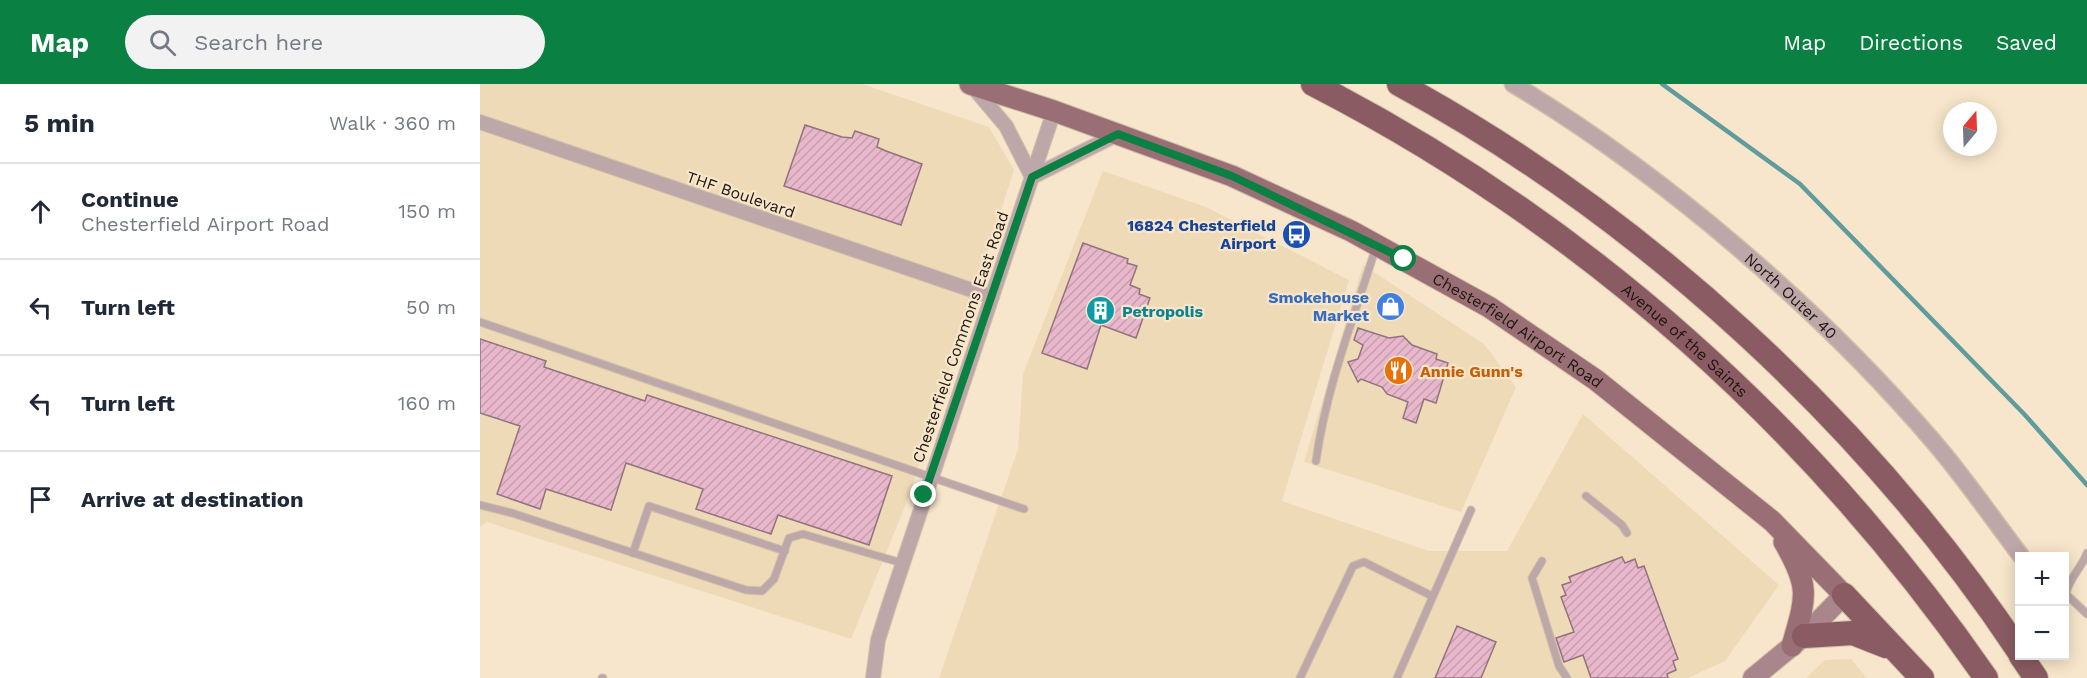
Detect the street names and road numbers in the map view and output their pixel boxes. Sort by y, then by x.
street label: THF Boulevard [684,167,798,222]
street label: Chesterfield Commons East Road [908,209,1013,465]
street label: North Outer 40 [1741,249,1841,343]
street label: Chesterfield Airport Road [1429,269,1607,392]
street label: Avenue of the Saints [1618,280,1752,401]

